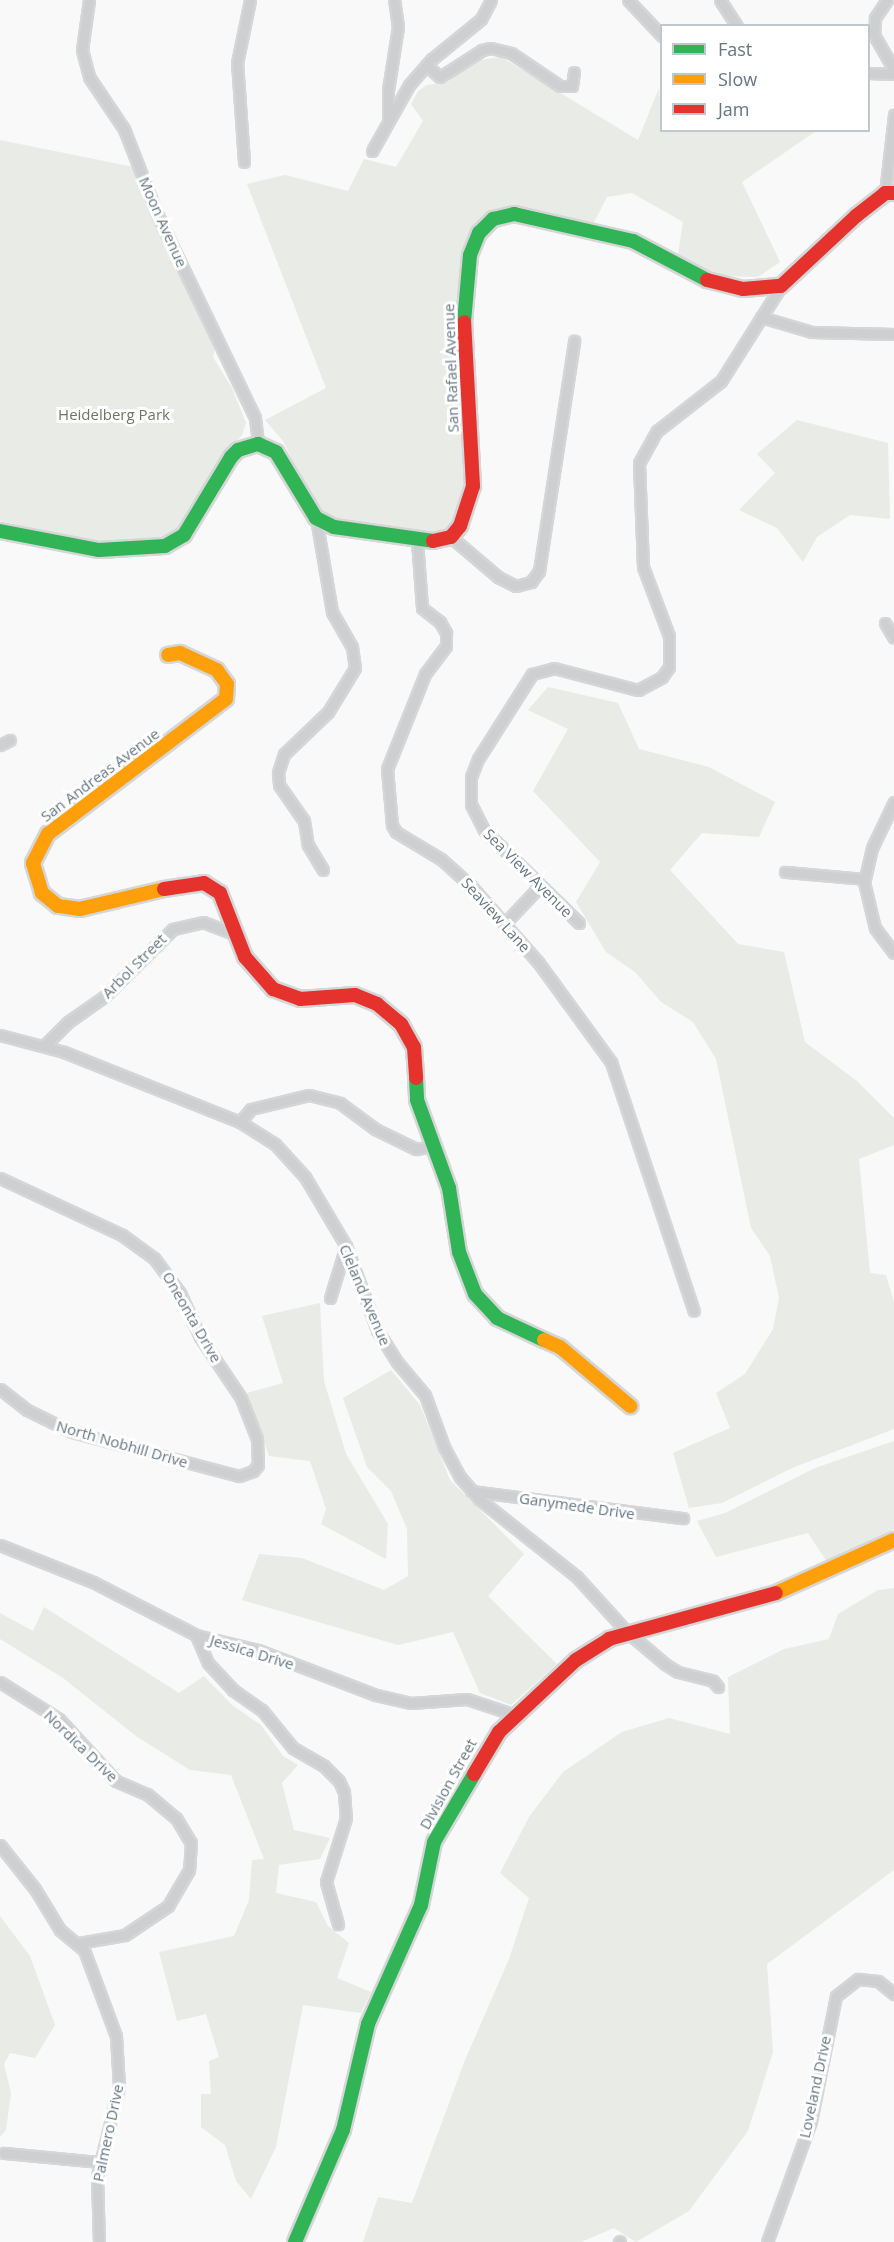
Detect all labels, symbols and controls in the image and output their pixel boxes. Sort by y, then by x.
legend [660,24,870,132]
text: Fast [718,37,752,61]
text: Slow [718,67,757,91]
text: Jam [718,97,750,121]
street label: Moon Avenue [135,174,191,270]
street label: San Rafael Avenue [440,303,462,433]
park label: Heidelberg Park [58,406,170,424]
street label: San Andreas Avenue [37,725,163,825]
street label: Sea View Avenue [480,825,576,921]
street label: Seaview Lane [458,874,534,956]
street label: Arbol Street [98,930,170,1002]
street label: Cleland Avenue [336,1242,394,1348]
street label: Oneonta Drive [159,1268,225,1366]
street label: North Nobhill Drive [54,1417,190,1471]
street label: Ganymede Drive [518,1489,636,1523]
street label: Jessica Drive [208,1631,296,1673]
street label: Nordica Drive [40,1706,122,1786]
street label: Division Street [416,1736,480,1832]
street label: Loveland Drive [795,2034,835,2140]
street label: Palmero Drive [89,2083,127,2183]

